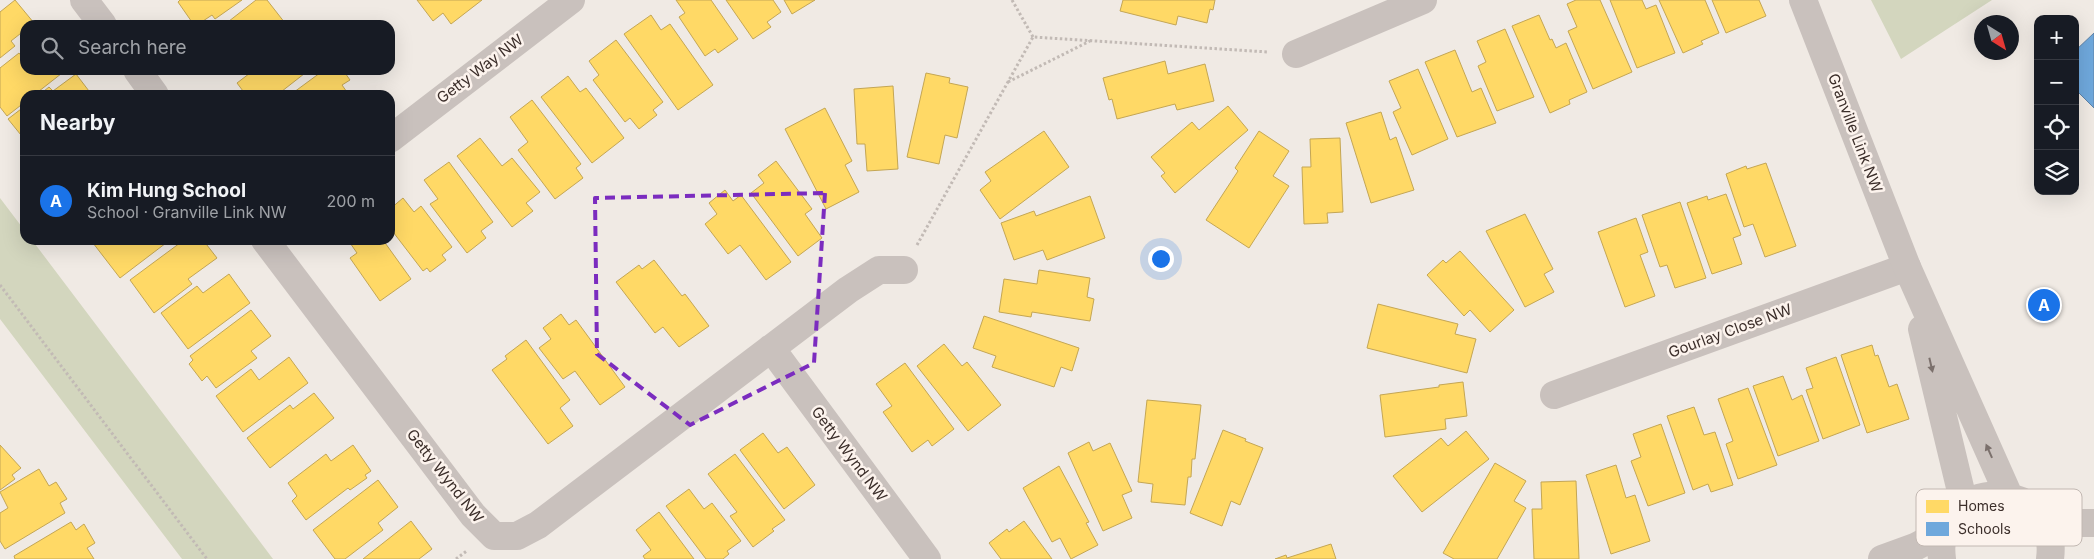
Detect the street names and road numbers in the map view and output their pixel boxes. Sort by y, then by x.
street label: Getty Way NW [433,30,527,107]
street label: Granville Link NW [1824,71,1887,195]
street label: Gourlay Close NW [1666,299,1794,362]
street label: Getty Wynd NW [808,403,891,505]
street label: Getty Wynd NW [403,425,488,527]

